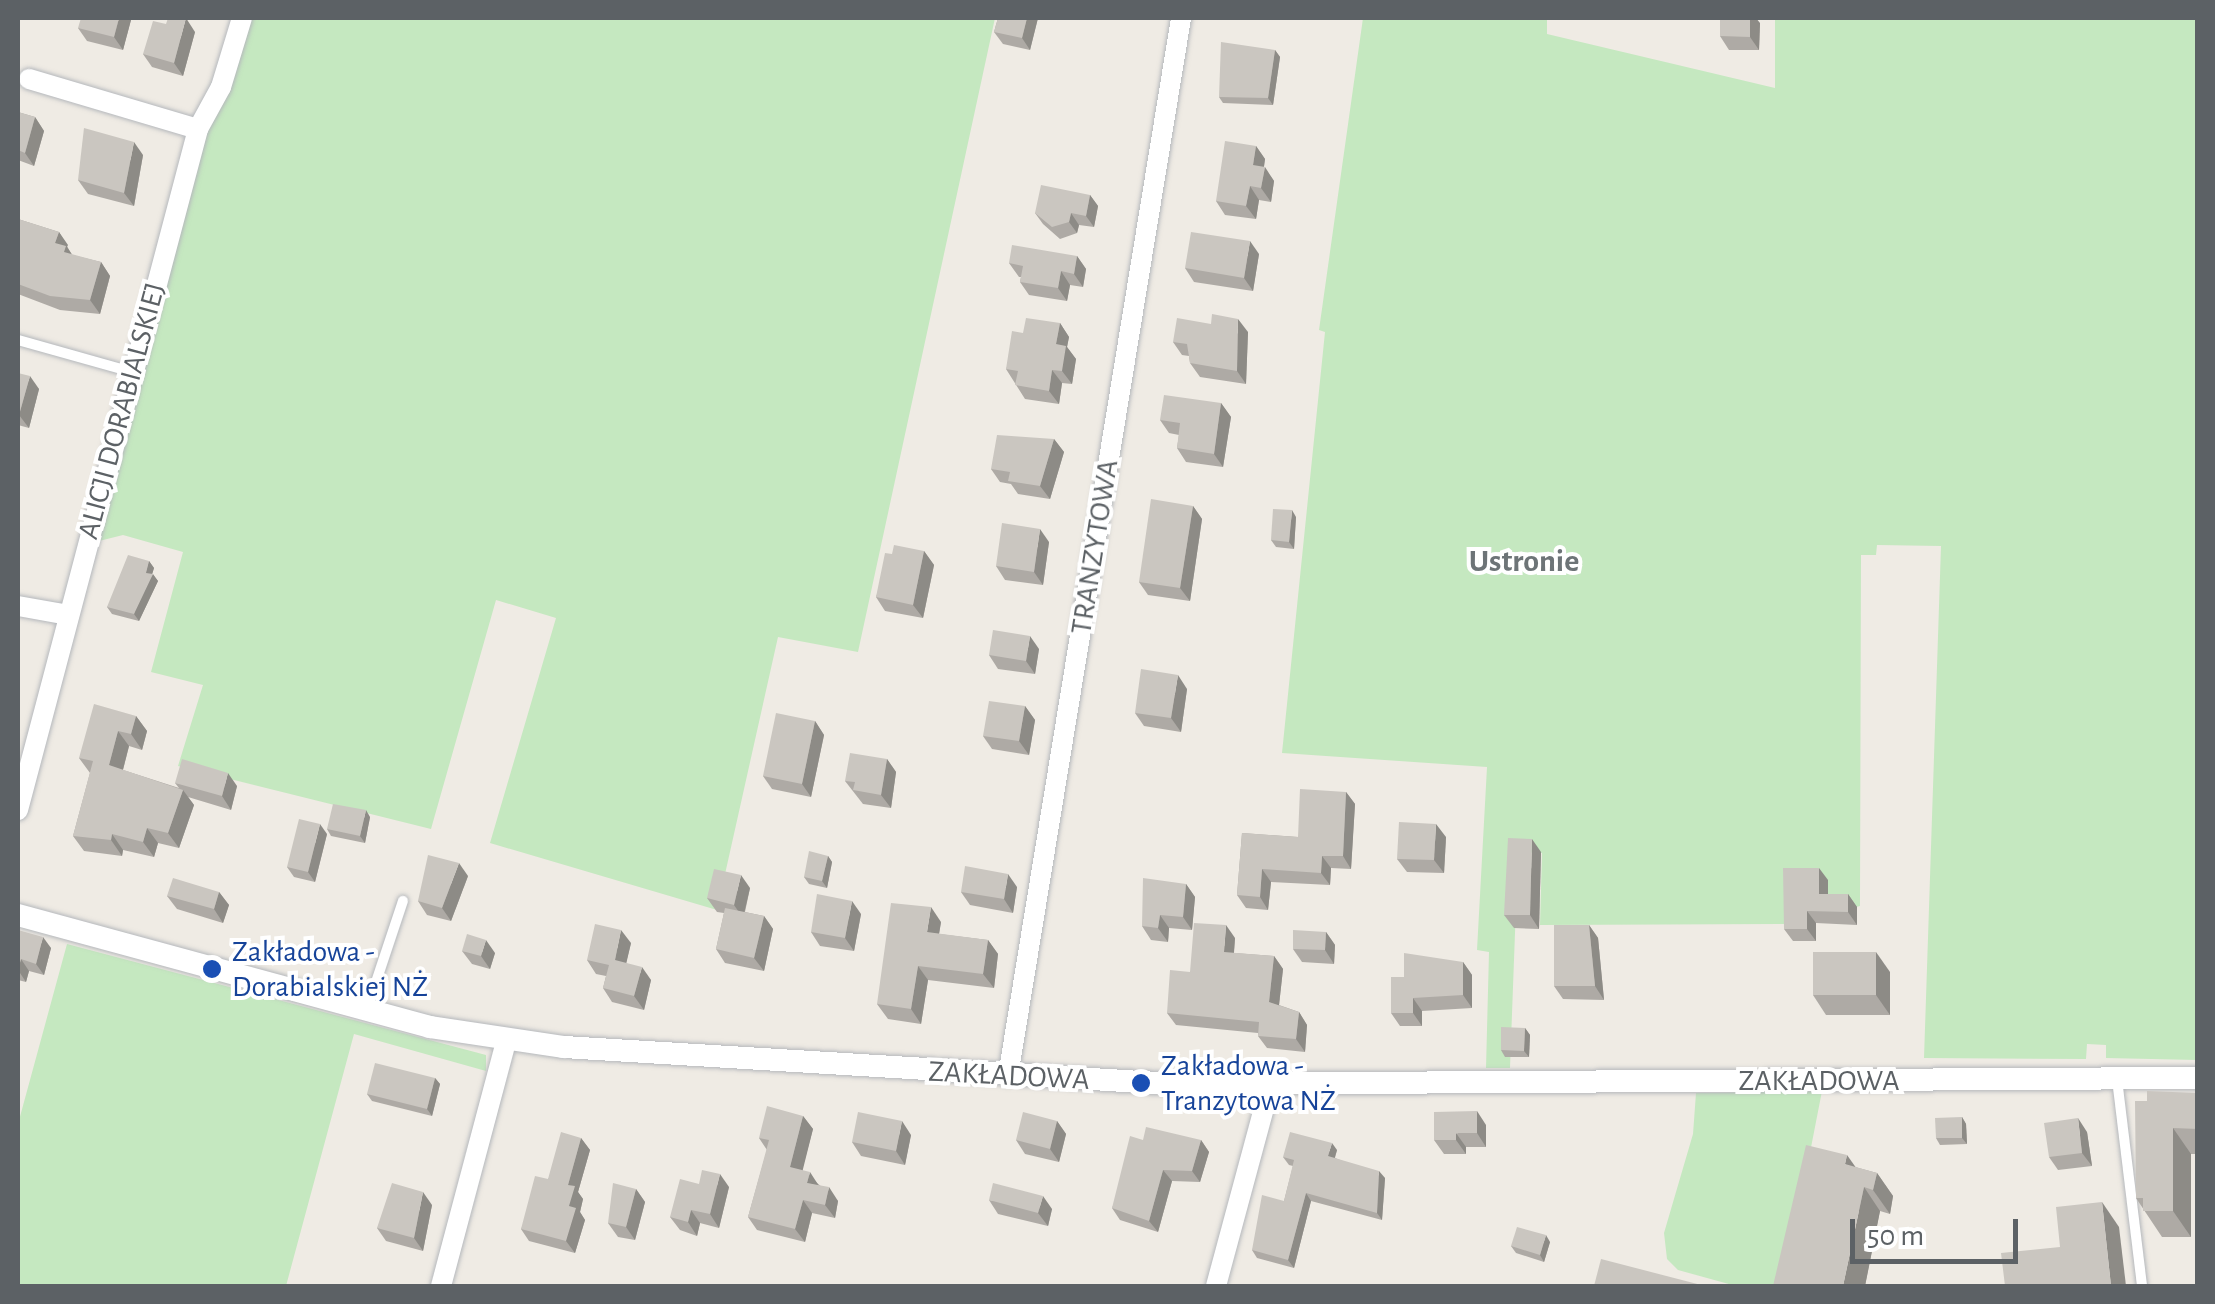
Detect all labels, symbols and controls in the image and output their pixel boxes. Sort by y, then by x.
street label: ALICJI DORABIALSKIEJ [70,279,174,543]
street label: TRANZYTOWA [1063,457,1127,637]
district label: Ustronie [1469,542,1579,580]
place label: Zakładowa - Dorabialskiej NŻ [232,934,428,1004]
marker: Zakładowa - Dorabialskiej NŻ [201,958,223,980]
place label: Zakładowa - Tranzytowa NŻ [1161,1048,1336,1118]
street label: ZAKŁADOWA [928,1054,1090,1098]
street label: ZAKŁADOWA [1738,1063,1900,1099]
marker: Zakładowa - Tranzytowa NŻ [1130,1072,1152,1094]
scale bar [1855,1199,2022,1261]
text: 50 m [1867,1221,1924,1251]

